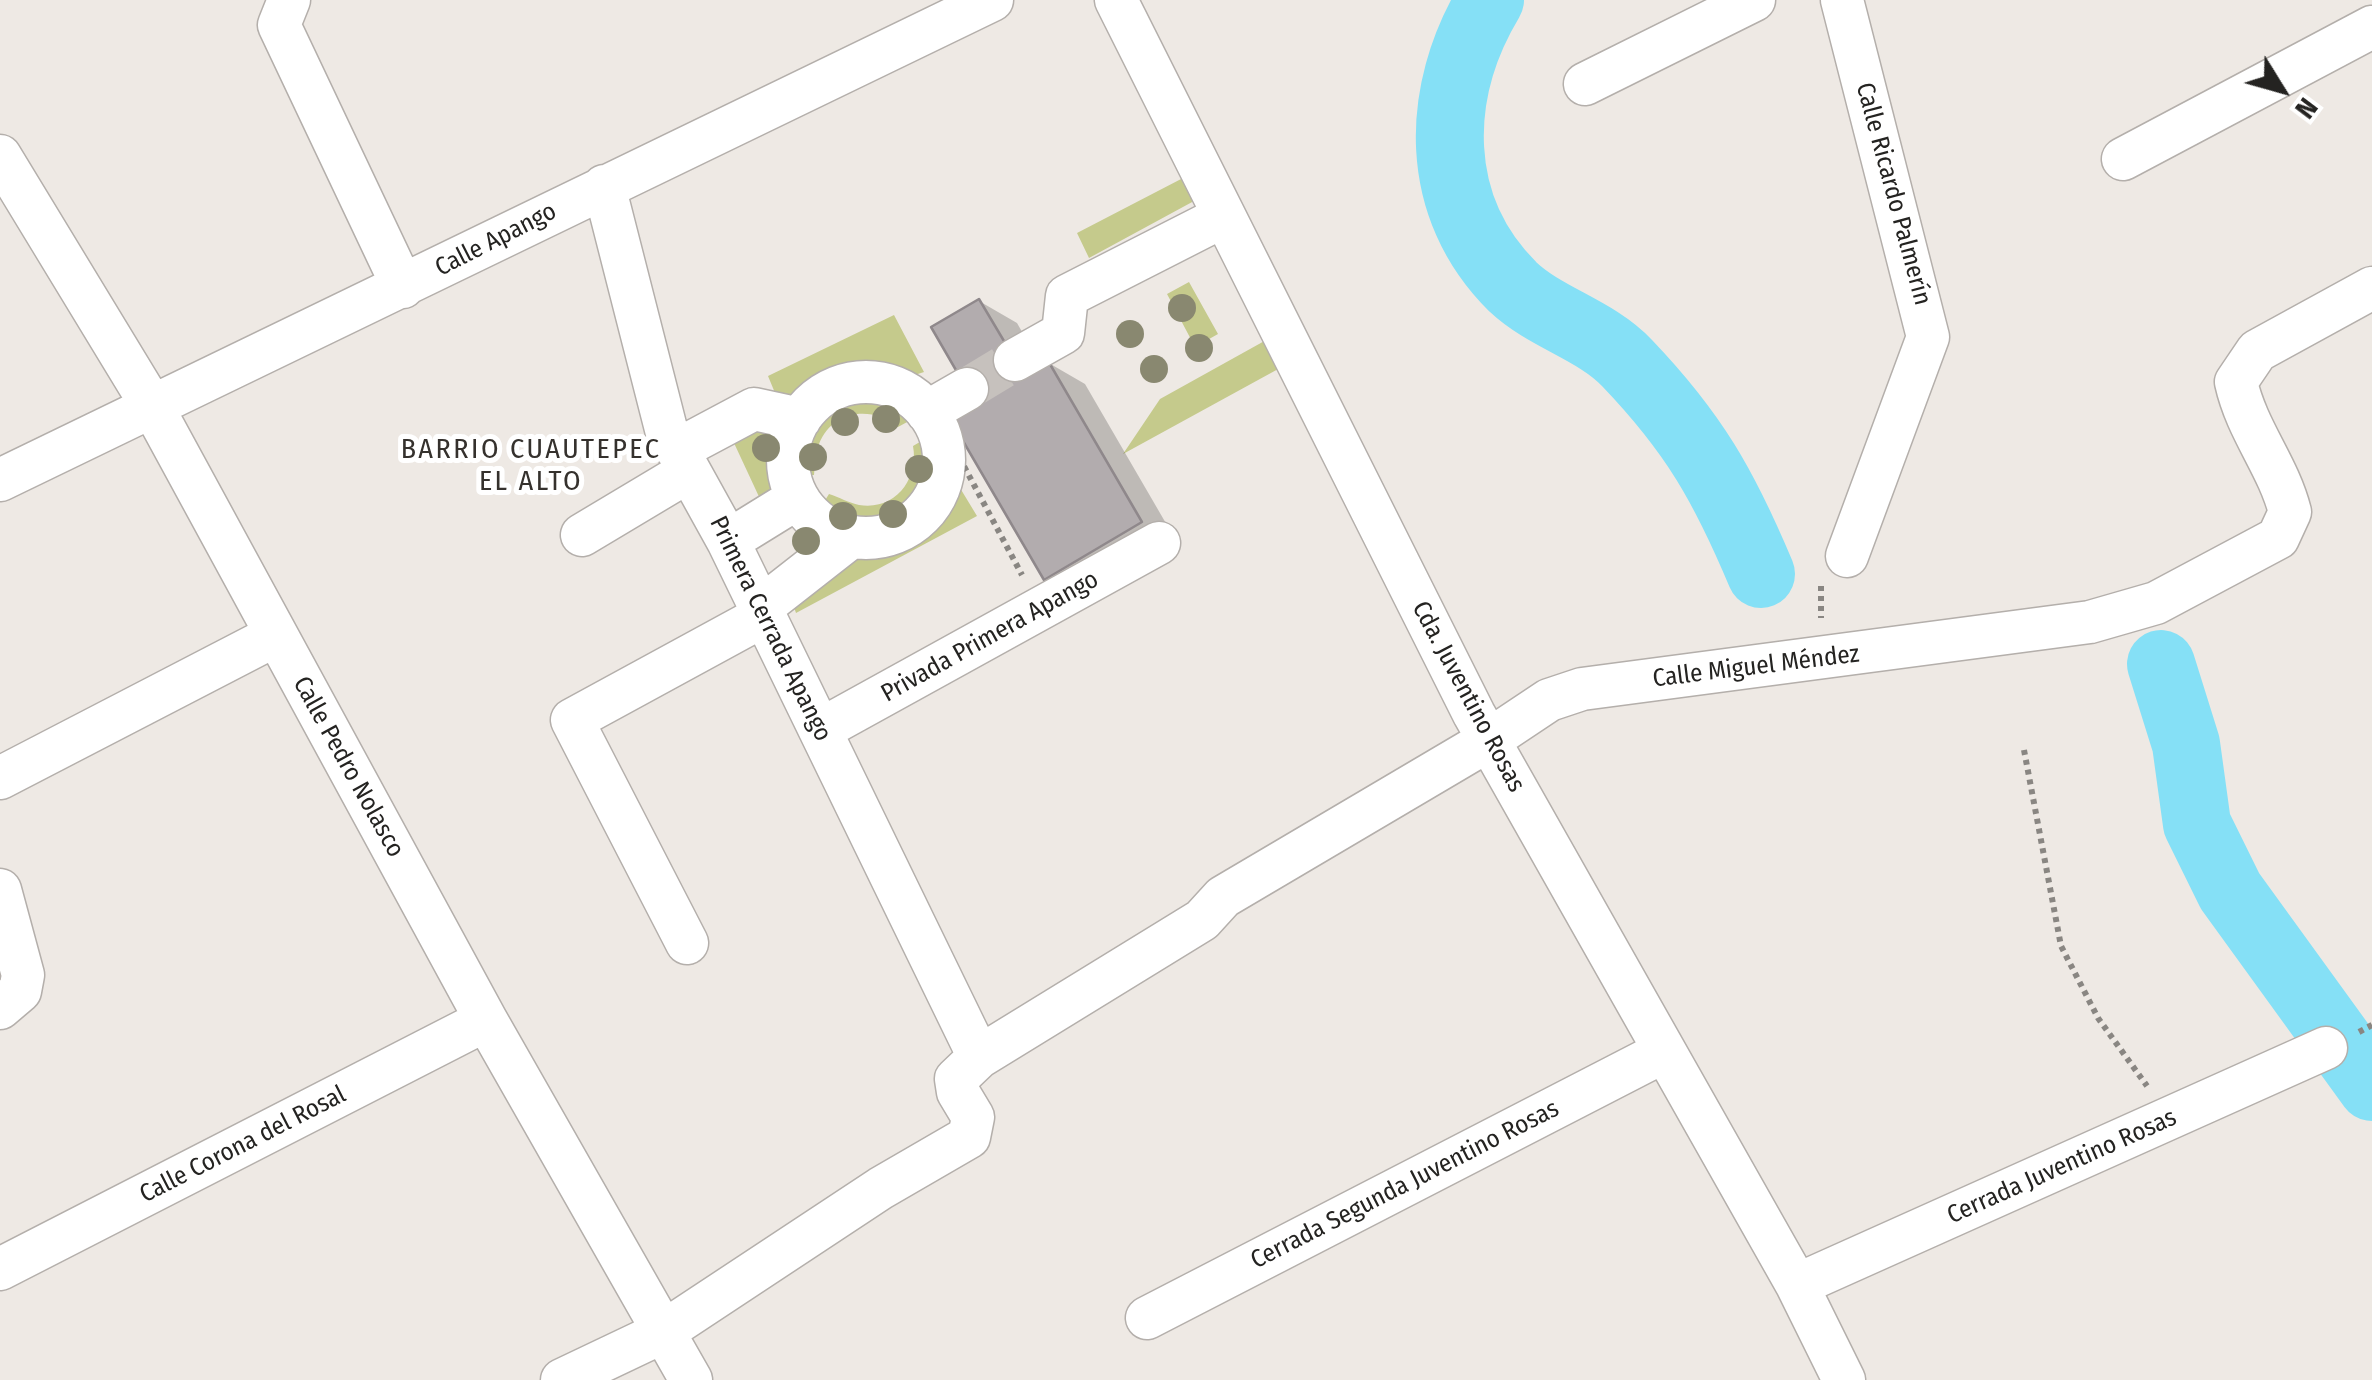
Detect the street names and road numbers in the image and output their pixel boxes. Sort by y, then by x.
street label: Calle Ricardo Palmerín [1849,80,1937,308]
street label: Calle Apango [430,197,562,283]
street label: Primera Cerrada Apango [703,512,837,746]
street label: Privada Primera Apango [876,565,1104,709]
street label: Cda. Juventino Rosas [1405,596,1531,798]
street label: Calle Miguel Méndez [1651,639,1861,695]
street label: Calle Pedro Nolasco [286,671,410,863]
street label: Calle Corona del Rosal [135,1080,351,1210]
street label: Cerrada Segunda Juventino Rosas [1246,1094,1564,1276]
street label: Cerrada Juventino Rosas [1943,1103,2181,1231]

